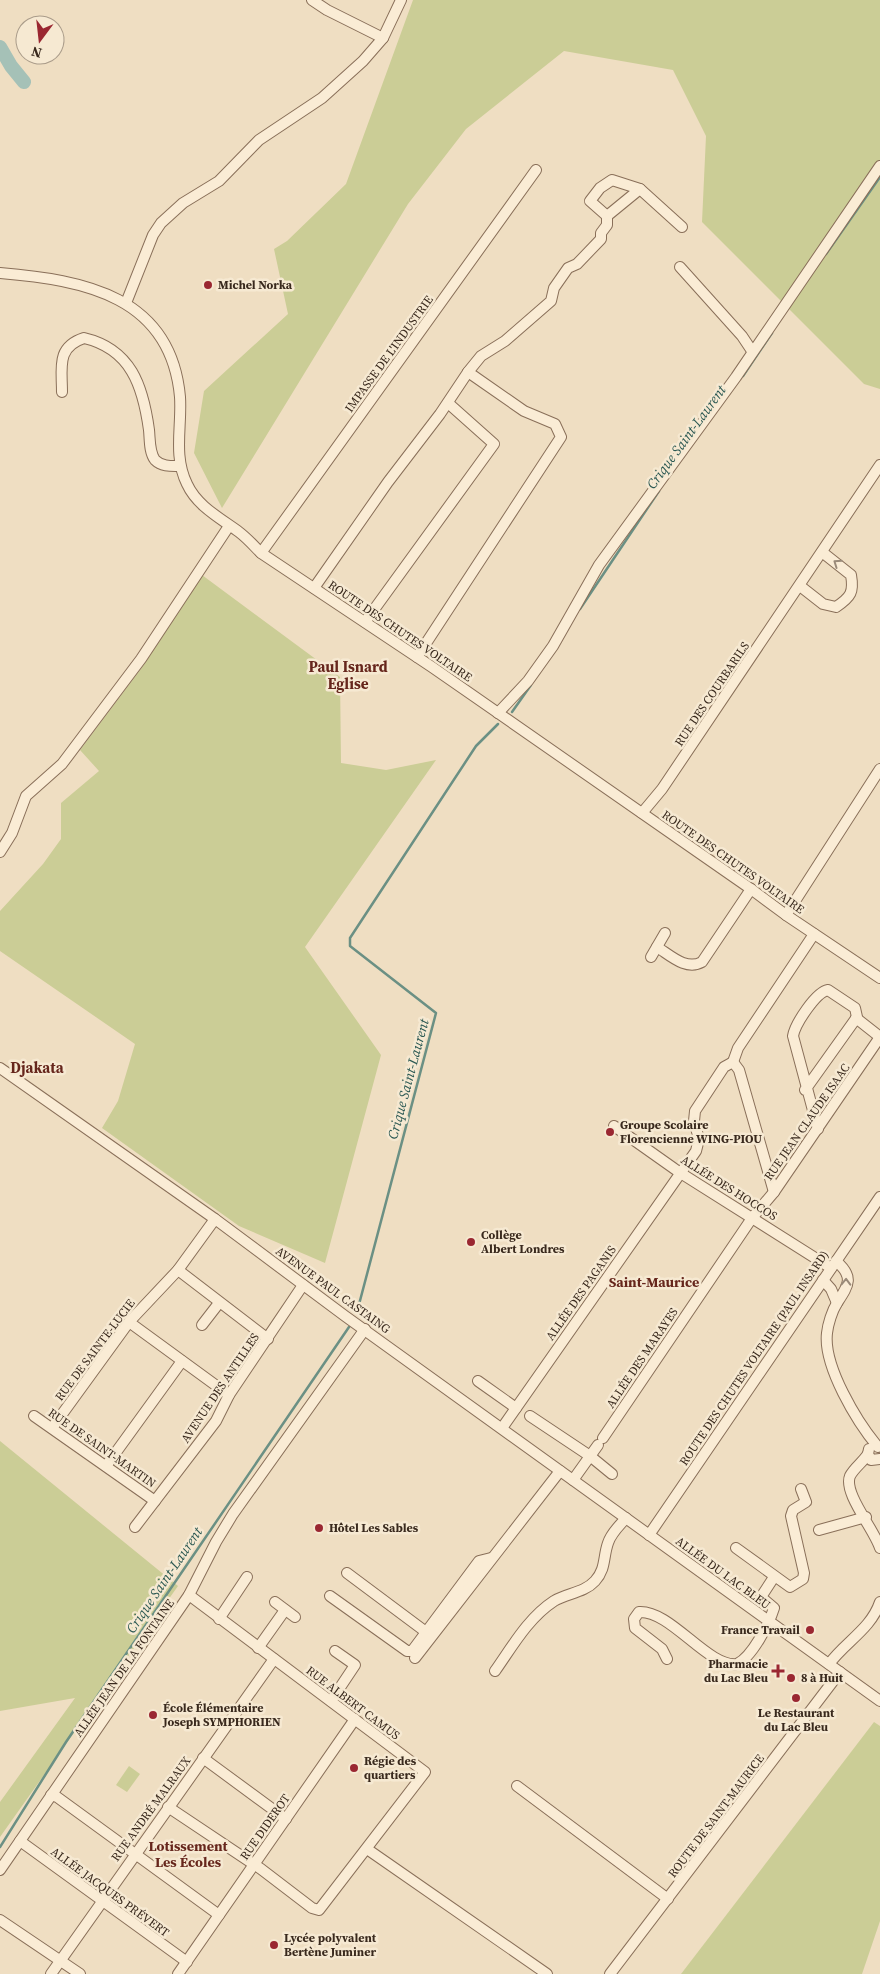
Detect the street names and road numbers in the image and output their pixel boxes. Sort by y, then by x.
street label: IMPASSE DE L'INDUSTRIE [341,292,437,416]
street label: ROUTE DES CHUTES VOLTAIRE [325,577,475,685]
street label: RUE DES COURBARILS [671,639,753,749]
street label: ROUTE DES CHUTES VOLTAIRE [659,807,807,917]
street label: RUE JEAN CLAUDE ISAAC [761,1060,854,1184]
street label: ALLÉE DES HOCCOS [678,1152,780,1224]
street label: ALLÉE DES PAGANIS [542,1242,620,1344]
street label: AVENUE PAUL CASTAING [272,1243,394,1337]
street label: ROUTE DES CHUTES VOLTAIRE (PAUL INSARD) [676,1247,832,1469]
street label: RUE DE SAINTE-LUCIE [51,1296,139,1404]
street label: ALLÉE DES MARAYES [602,1305,682,1411]
street label: AVENUE DES ANTILLES [177,1330,263,1446]
street label: RUE DE SAINT-MARTIN [45,1405,159,1491]
street label: ALLÉE DU LAC BLEU [672,1533,774,1613]
street label: ALLÉE JEAN DE LA FONTAINE [70,1596,178,1740]
street label: RUE ALBERT CAMUS [303,1663,403,1743]
street label: ROUTE DE SAINT-MAURICE [664,1751,768,1881]
street label: RUE ANDRÉ MALRAUX [108,1753,195,1864]
street label: RUE DIDEROT [236,1790,294,1863]
street label: ALLÉE JACQUES PRÉVERT [48,1844,173,1941]

